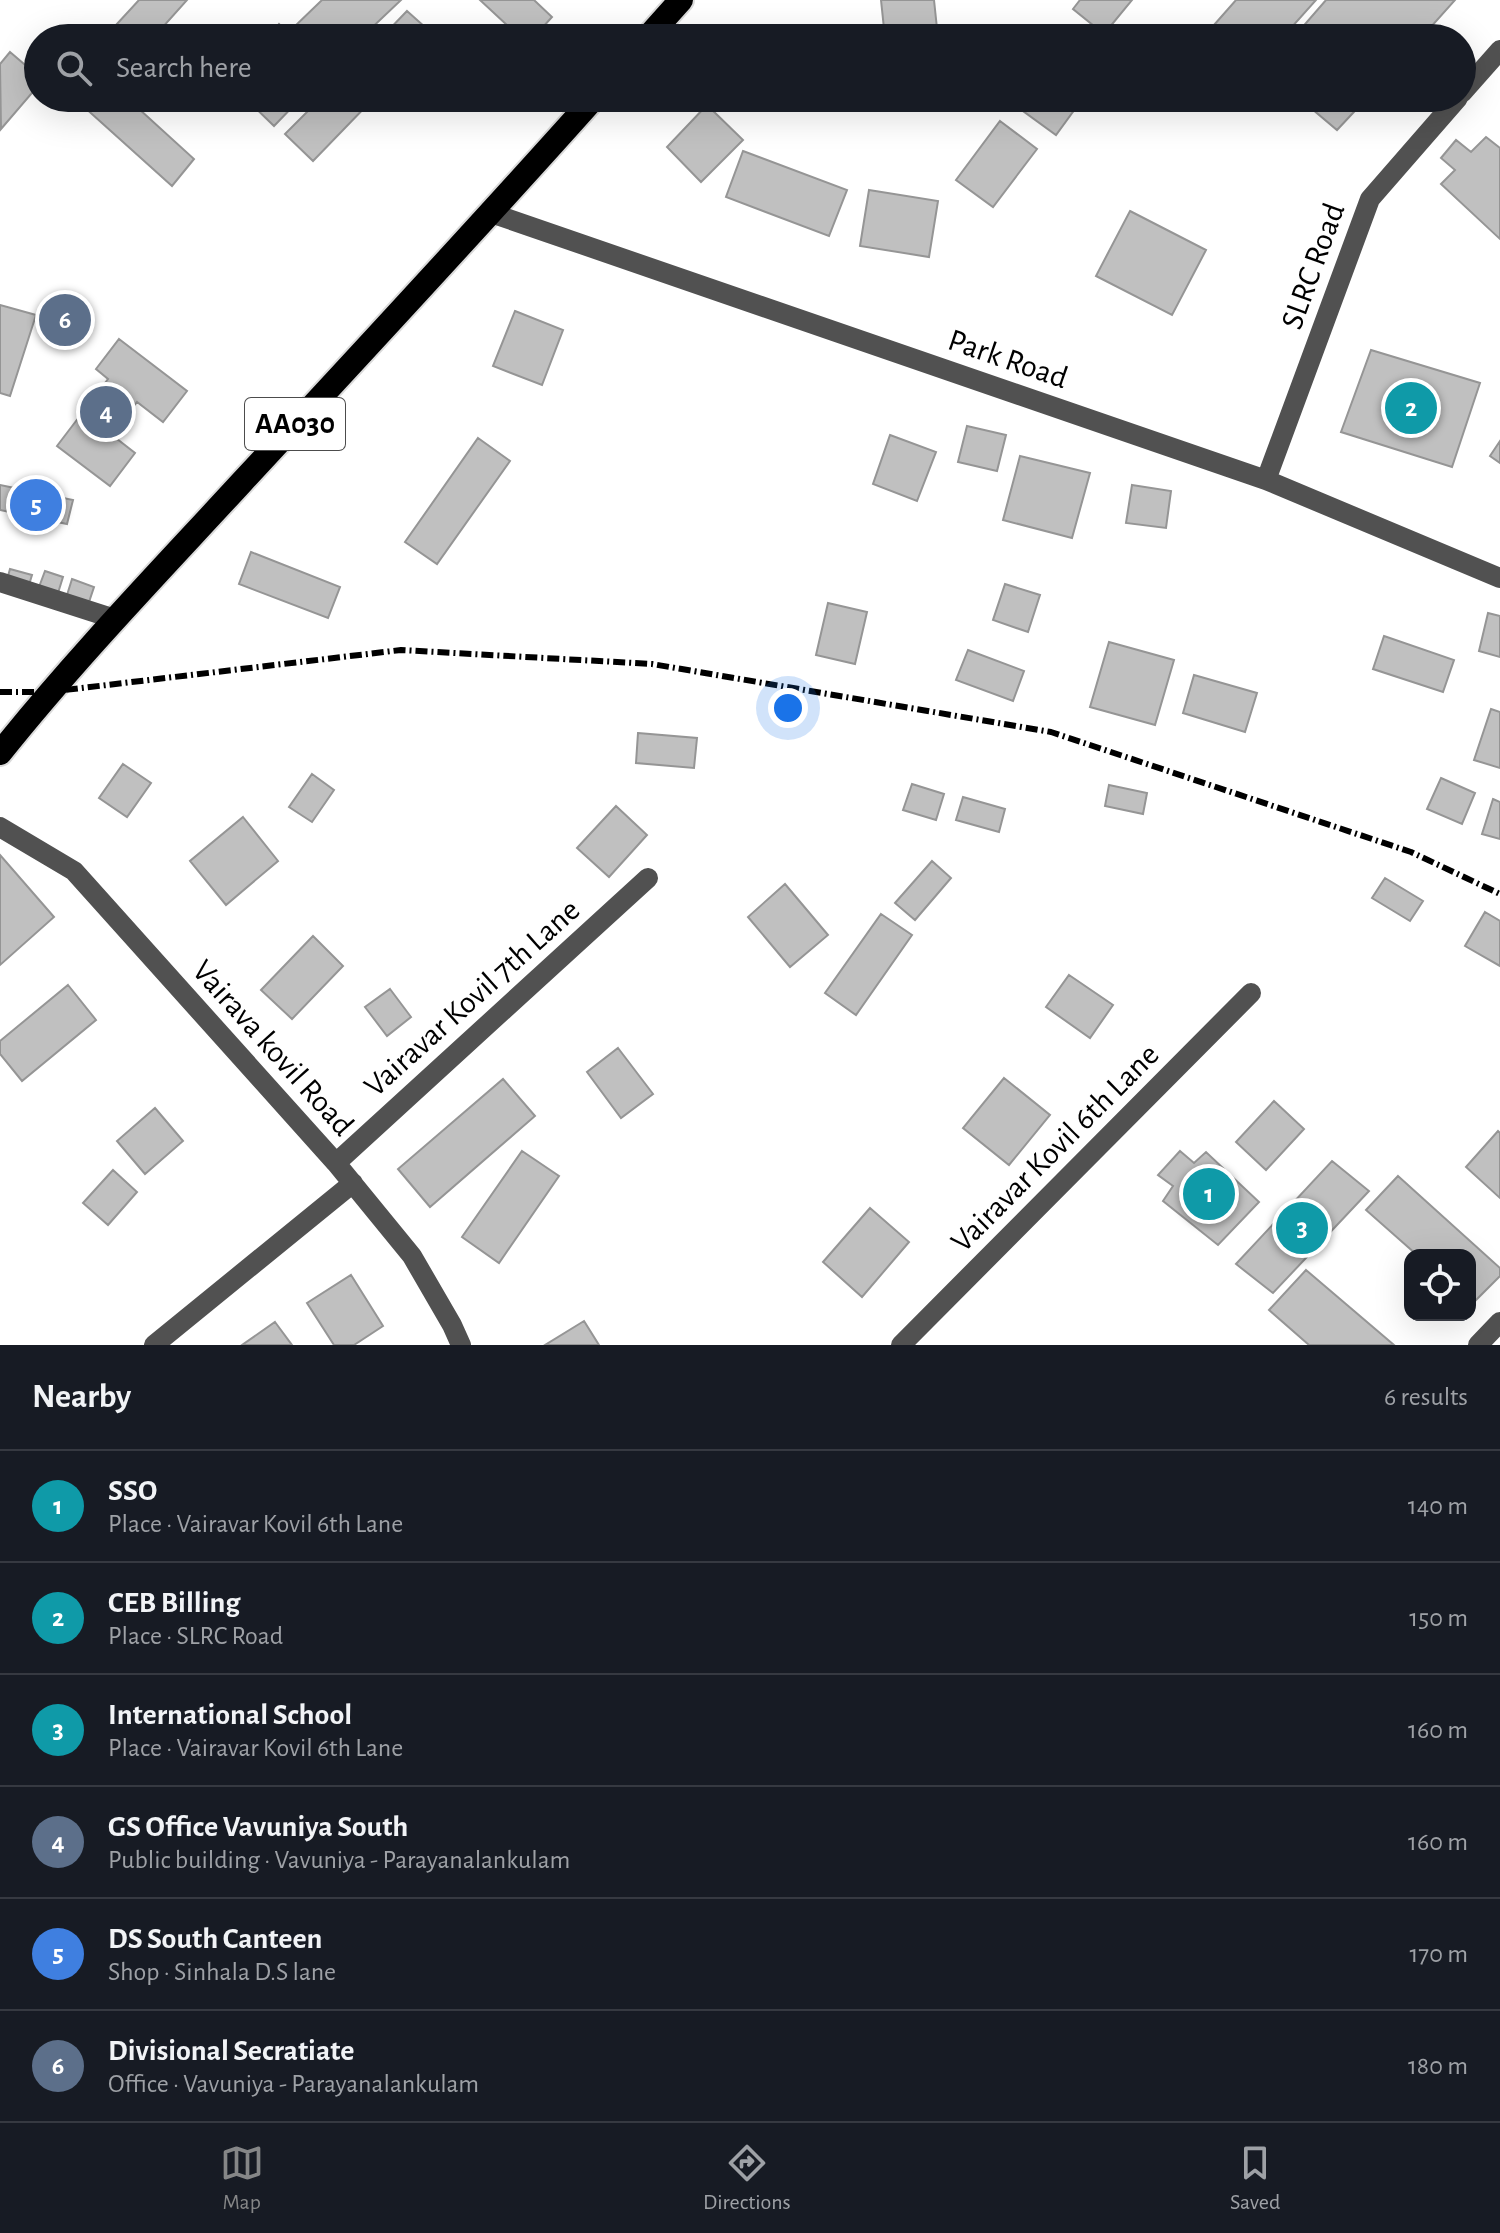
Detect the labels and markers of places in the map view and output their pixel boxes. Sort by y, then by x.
pin: 6 [39,290,91,350]
pin: 2 [1385,378,1437,438]
pin: 4 [80,382,132,442]
pin: 5 [10,475,62,535]
pin: 1 [1183,1164,1235,1224]
pin: 3 [1276,1198,1328,1258]

